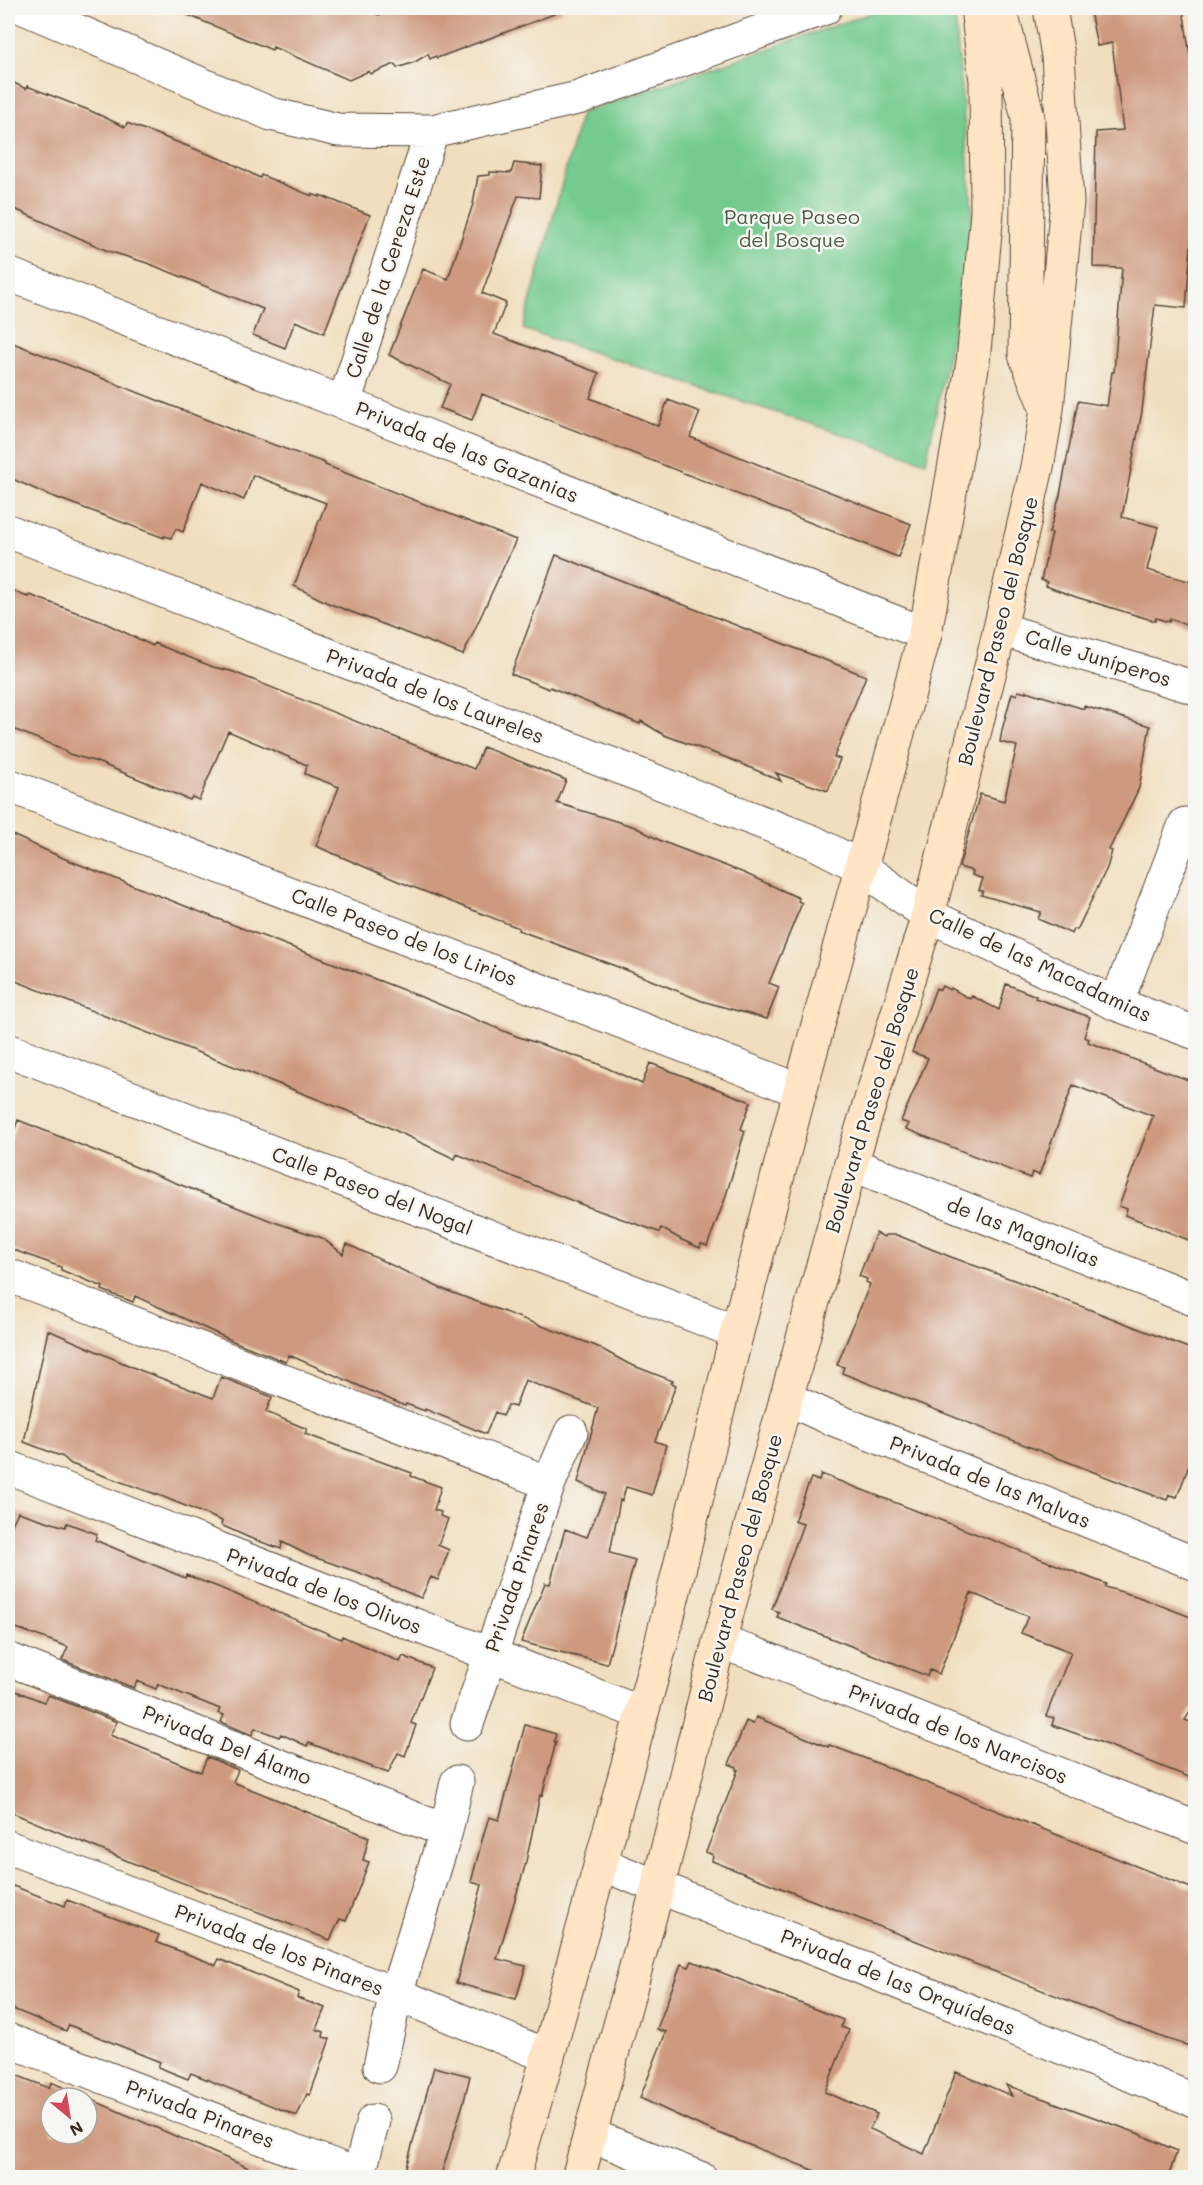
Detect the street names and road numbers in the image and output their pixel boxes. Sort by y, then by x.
street label: Calle de la Cereza Este [339,152,435,381]
street label: Privada de las Gazanias [352,394,583,508]
street label: Boulevard Paseo del Bosque [951,493,1043,768]
street label: Calle Juníperos [1022,623,1174,692]
street label: Privada de los Laureles [323,642,548,749]
street label: Calle Paseo de los Lirios [288,881,521,991]
street label: Calle de las Macadamias [925,901,1156,1027]
street label: Boulevard Paseo del Bosque [818,964,924,1236]
street label: Calle Paseo del Nogal [268,1140,476,1240]
street label: de las Magnolias [943,1190,1103,1272]
street label: Privada de las Malvas [886,1429,1095,1533]
street label: Boulevard Paseo del Bosque [691,1431,787,1705]
street label: Privada Pinares [478,1498,554,1655]
street label: Privada de los Olivos [223,1541,425,1639]
street label: Privada de los Narcisos [845,1677,1072,1789]
street label: Privada Del Álamo [139,1698,316,1790]
street label: Privada de los Pinares [171,1897,387,2001]
street label: Privada de las Orquídeas [777,1922,1020,2040]
street label: Privada Pinares [122,2073,278,2153]

